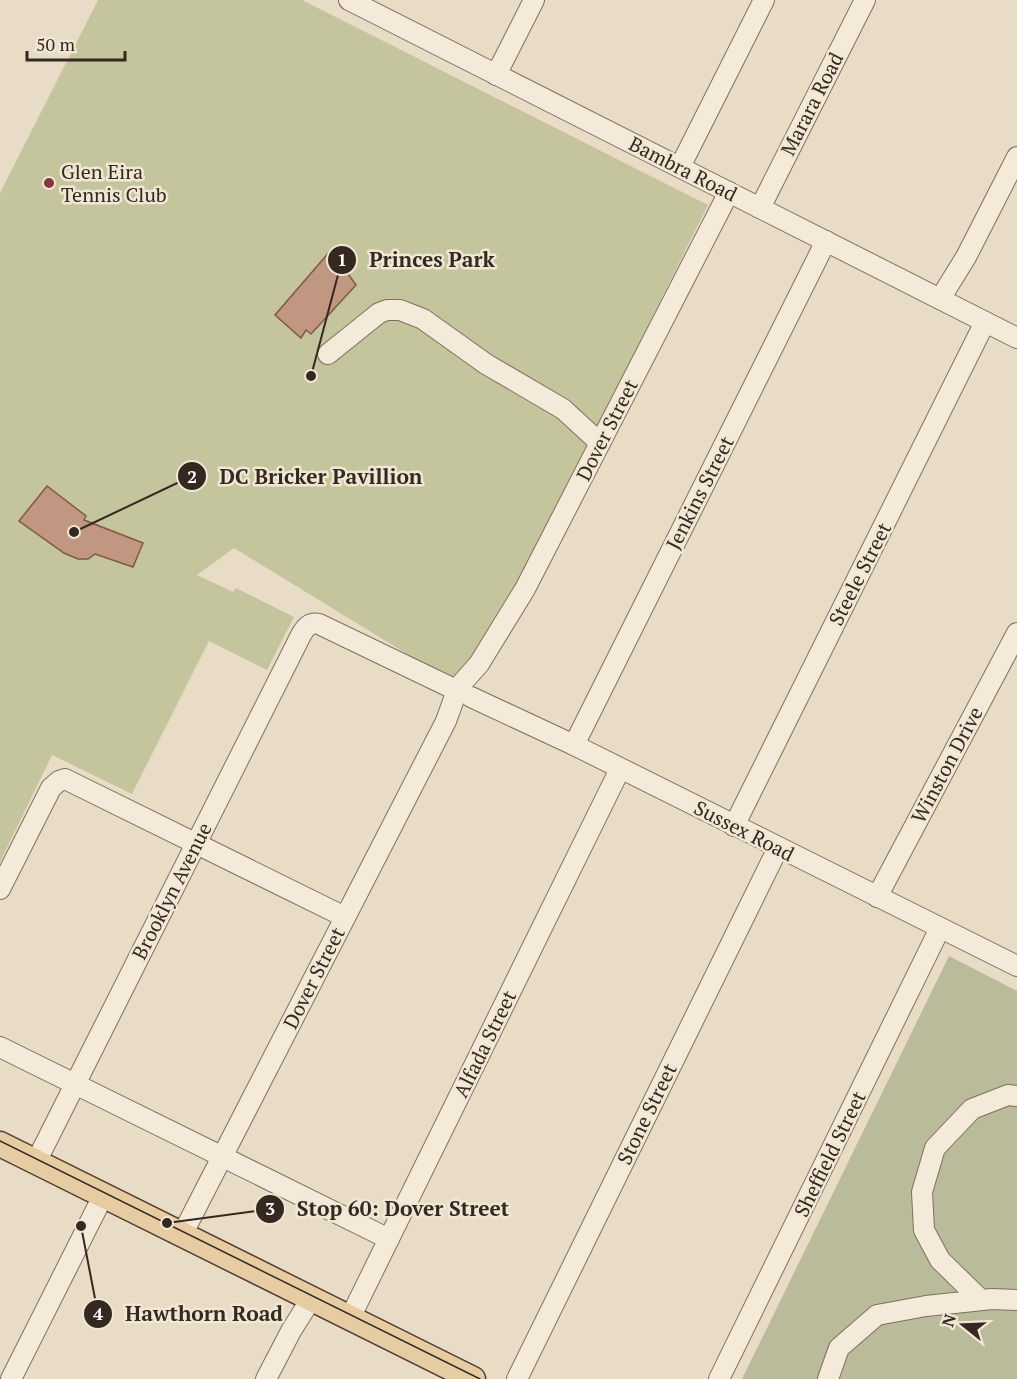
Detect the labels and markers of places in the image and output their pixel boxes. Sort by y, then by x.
place label: Glen Eira Tennis Club [61,158,167,208]
marker: Glen Eira Tennis Club [42,176,56,190]
callout: Princes Park [327,241,507,280]
callout: DC Bricker Pavillion [177,457,434,496]
callout: Stop 60: Dover Street [255,1189,521,1228]
callout: Hawthorn Road [83,1294,295,1333]

